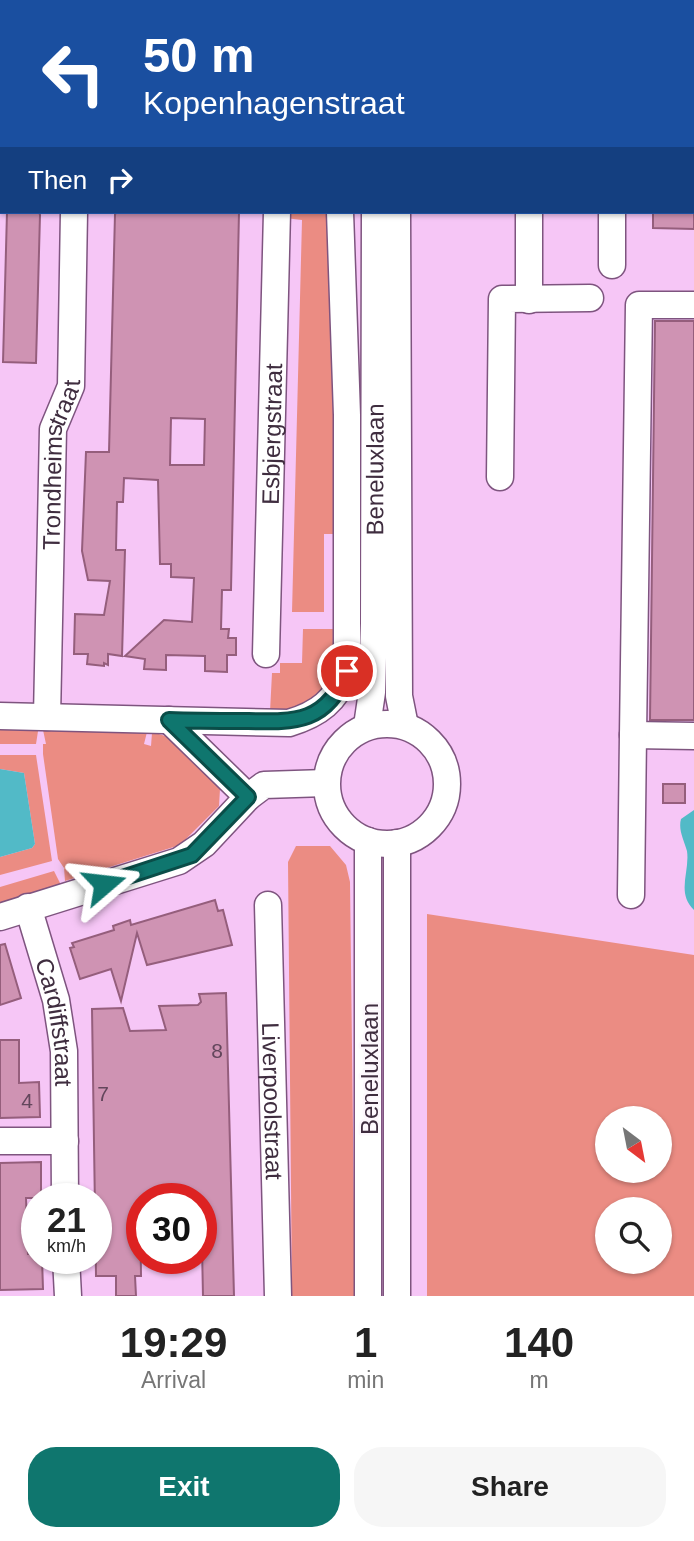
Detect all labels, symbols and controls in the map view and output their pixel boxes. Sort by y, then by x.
icon: left [28,28,119,119]
text: 50 m [143,28,255,82]
text: Kopenhagenstraat [143,85,405,121]
icon: right [101,161,139,199]
text: Then [28,165,87,195]
street label: Esbjergstraat [256,363,287,505]
street label: Trondheimstraat [37,379,85,550]
street label: Beneluxlaan [361,403,388,536]
pin [317,641,377,701]
icon: arrive [328,652,366,690]
position arrow [67,847,141,921]
street label: Cardiffstraat [31,955,78,1087]
street label: Beneluxlaan [356,1003,383,1135]
street label: Liverpoolstraat [258,1022,289,1180]
house number: 8 [211,1039,223,1062]
house number: 7 [97,1082,109,1105]
house number: 4 [21,1089,33,1112]
north arrow [595,1106,672,1183]
map controls [595,1106,672,1274]
speed limit sign: 30 [126,1183,217,1274]
button: search [595,1197,672,1274]
text: 21 [47,1200,86,1239]
text: km/h [47,1236,86,1256]
text: 19:29 [120,1319,227,1366]
text: 1 [354,1319,377,1366]
text: 140 [504,1319,574,1366]
text: Arrival [141,1367,206,1393]
text: min [347,1367,384,1393]
text: m [530,1367,549,1393]
button: Exit [28,1447,340,1527]
button: Share [354,1447,666,1527]

